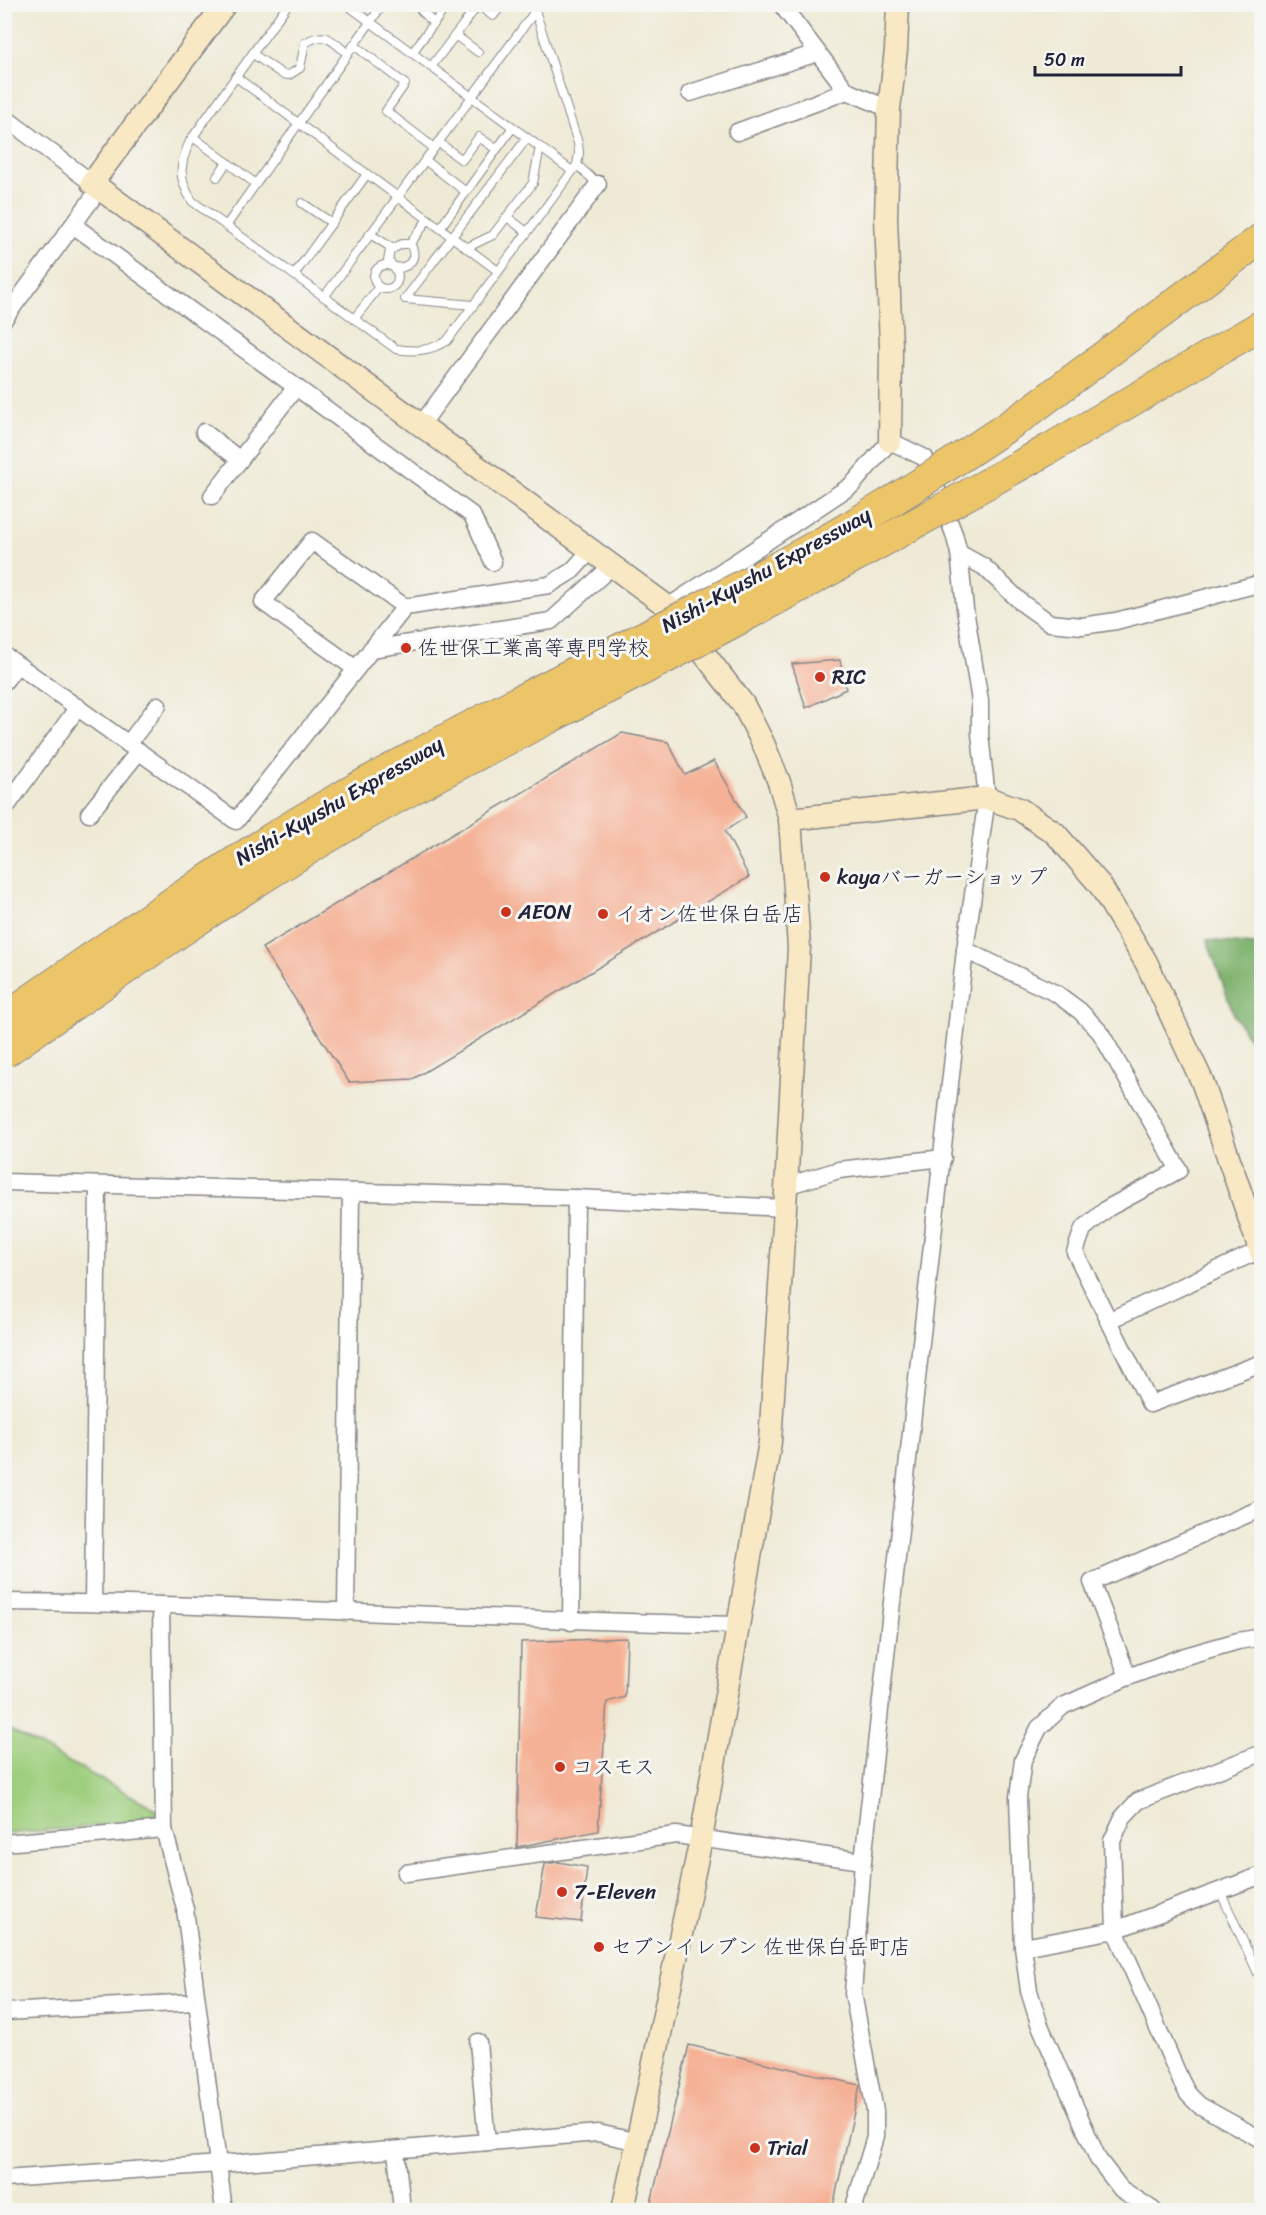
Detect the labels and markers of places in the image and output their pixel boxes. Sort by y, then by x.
place label: 佐世保工業高等専門学校 [418,629,649,667]
marker: 佐世保工業高等専門学校 [399,641,413,655]
place label: RIC [832,658,866,696]
marker: RIC [813,670,827,684]
place label: kayaバーガーショップ [837,858,1048,896]
marker: kayaバーガーショップ [818,870,832,884]
place label: AEON [517,893,572,931]
place label: イオン佐世保白岳店 [615,895,803,933]
marker: AEON [499,905,513,919]
marker: イオン佐世保白岳店 [596,907,610,921]
place label: コスモス [572,1748,655,1786]
marker: コスモス [553,1760,567,1774]
place label: 7-Eleven [574,1873,656,1911]
marker: 7-Eleven [555,1885,569,1899]
place label: セブンイレブン 佐世保白岳町店 [611,1928,910,1966]
marker: セブンイレブン 佐世保白岳町店 [592,1940,606,1954]
place label: Trial [767,2129,809,2167]
marker: Trial [748,2141,762,2155]

